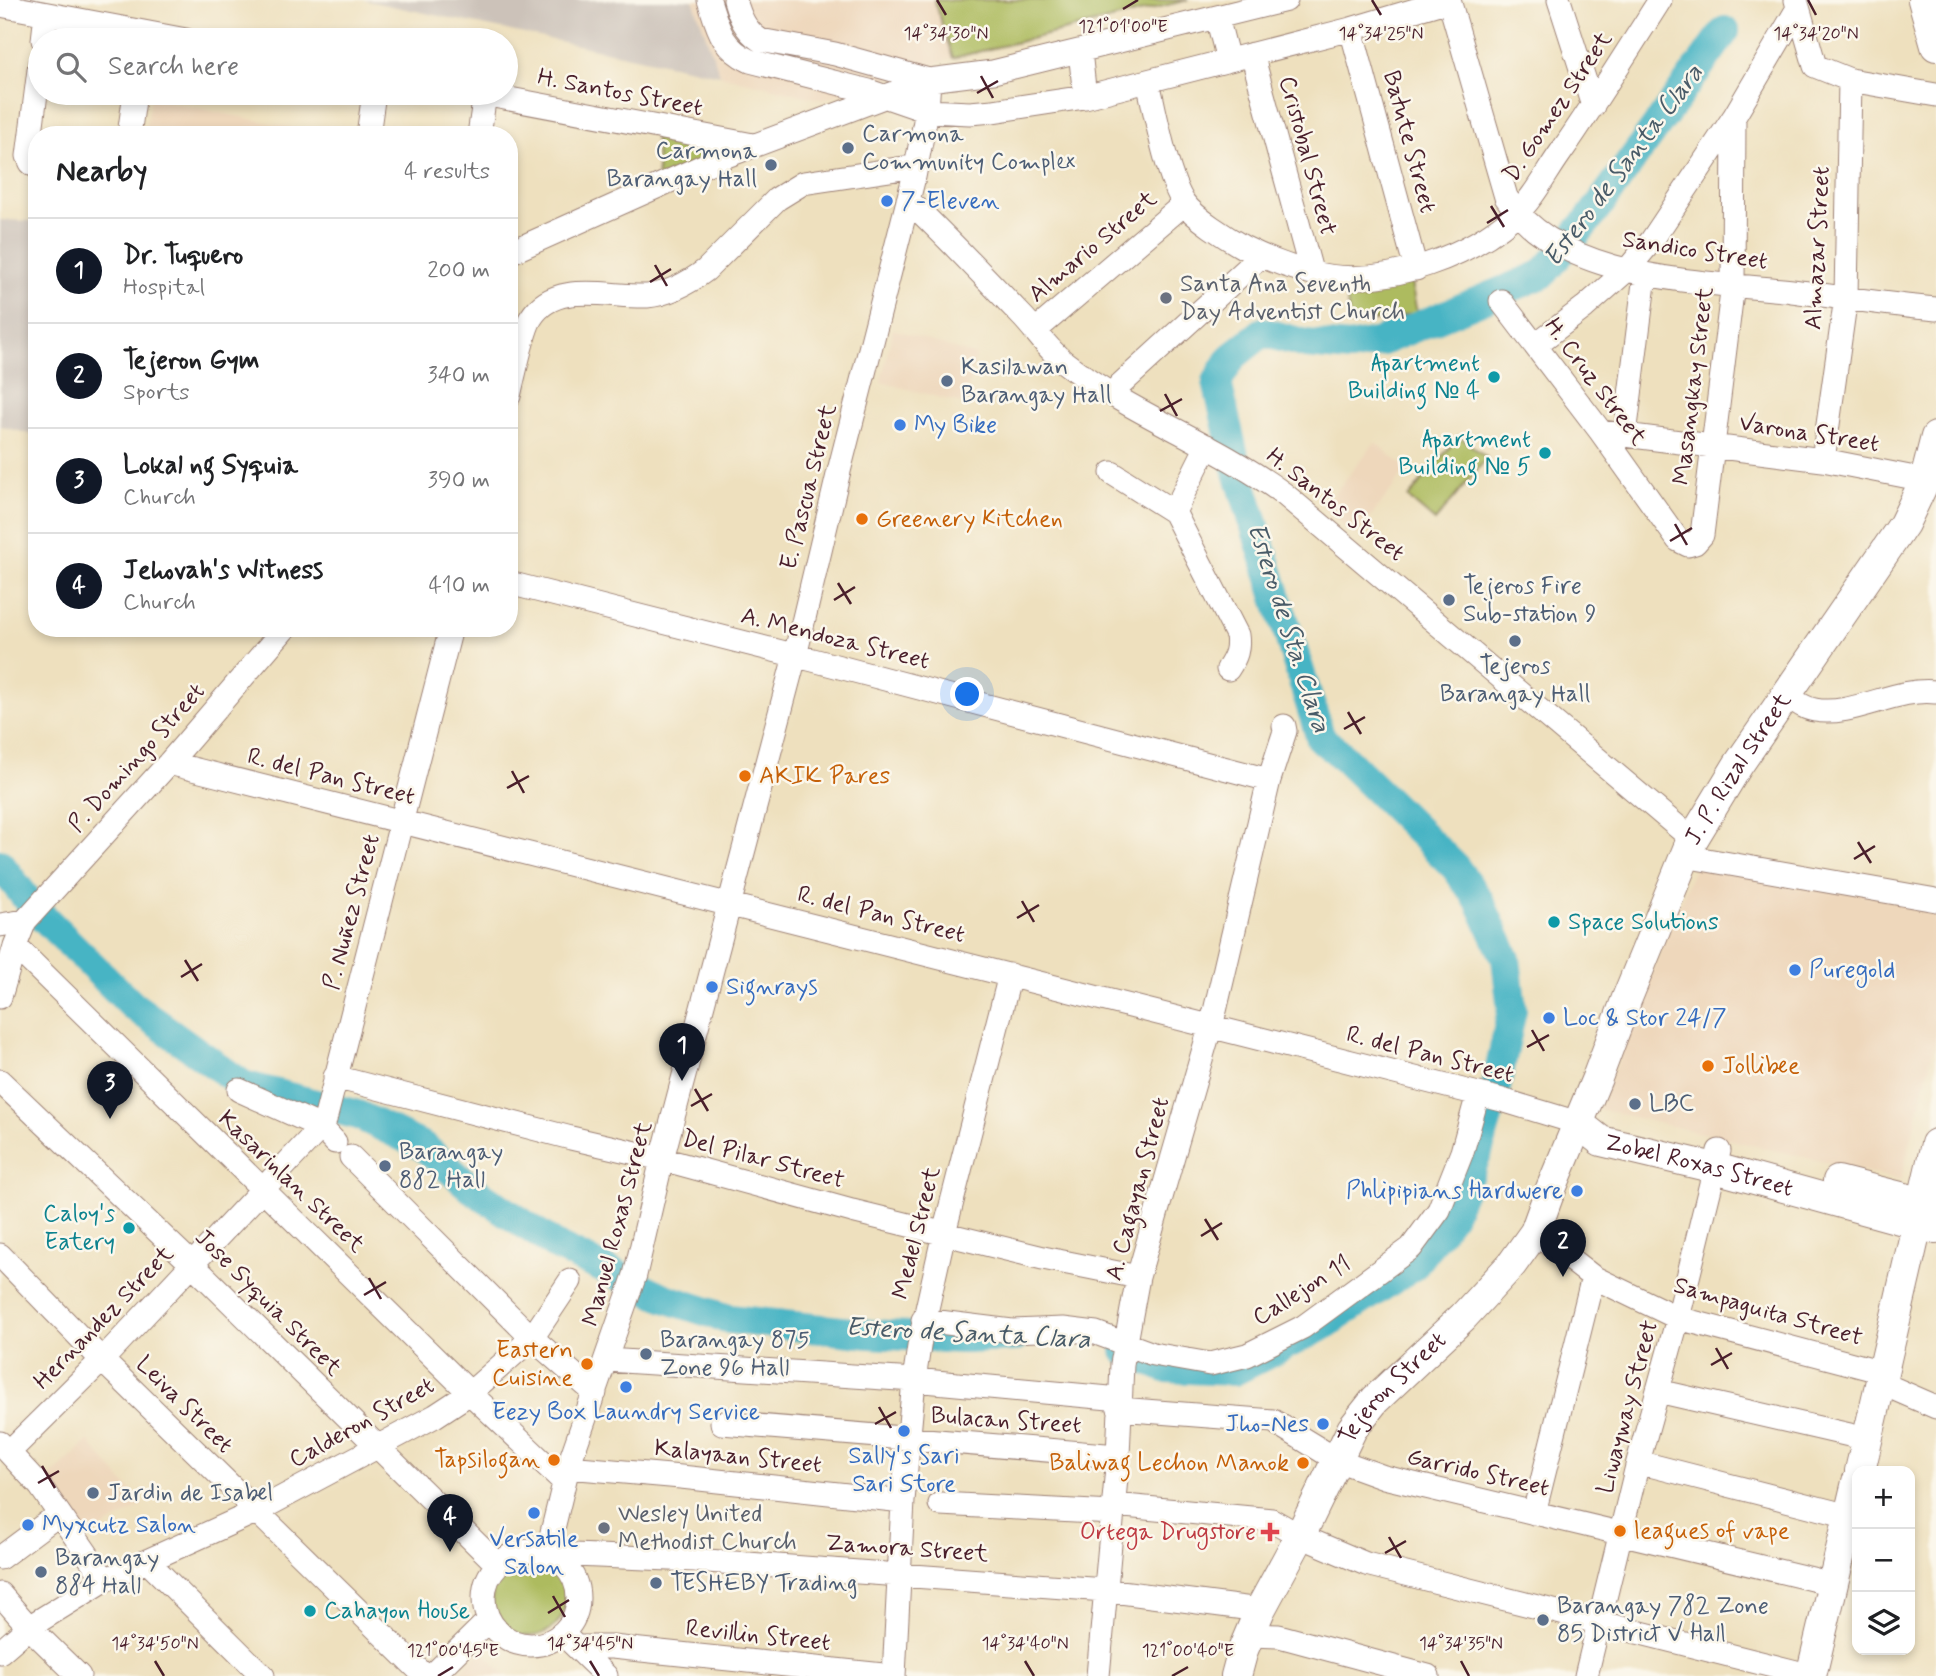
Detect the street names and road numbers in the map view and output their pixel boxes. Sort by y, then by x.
street label: D. Gomez Street [1496,26,1620,188]
street label: H. Santos Street [535,62,705,124]
street label: Batute Street [1375,67,1443,217]
street label: Cristobal Street [1271,73,1343,239]
street label: Almazar Street [1798,165,1838,331]
street label: Almario Street [1022,184,1164,310]
street label: Sandico Street [1620,224,1770,278]
street label: Masangkay Street [1666,285,1722,487]
street label: H. Cruz Street [1537,312,1653,452]
street label: E. Pascua Street [773,401,845,573]
street label: Varona Street [1737,408,1881,460]
street label: H. Santos Street [1259,441,1411,569]
street label: A. Mendoza Street [738,601,932,677]
street label: P. Domingo Street [62,677,212,839]
street label: J. P. Rizal Street [1677,687,1799,851]
street label: R. del Pan Street [244,741,418,813]
street label: P. Nuñez Street [316,831,388,993]
street label: R. del Pan Street [794,879,968,951]
street label: R. del Pan Street [1343,1019,1517,1091]
street label: A. Cagayan Street [1099,1094,1180,1285]
street label: Kasarinlan Street [211,1104,371,1260]
street label: Manuel Roxas Street [576,1118,660,1330]
street label: Del Pilar Street [678,1123,848,1197]
street label: Zobel Roxas Street [1601,1127,1797,1204]
street label: Medel Street [886,1163,948,1303]
street label: Jose Syquia Street [188,1223,348,1383]
street label: Hernandez Street [27,1239,181,1397]
street label: Callejon 11 [1247,1249,1357,1333]
street label: Sampaguita Street [1670,1270,1866,1354]
street label: Liwayway Street [1590,1317,1666,1497]
street label: Tejeron Street [1332,1325,1453,1449]
street label: Leiva Street [129,1350,239,1460]
street label: Calderon Street [284,1370,440,1476]
street label: Bulacan Street [930,1400,1082,1442]
street label: Kalayaan Street [653,1433,823,1481]
street label: Garrido Street [1404,1442,1552,1504]
street label: Zamora Street [825,1528,989,1570]
street label: Revillin Street [684,1613,832,1659]

